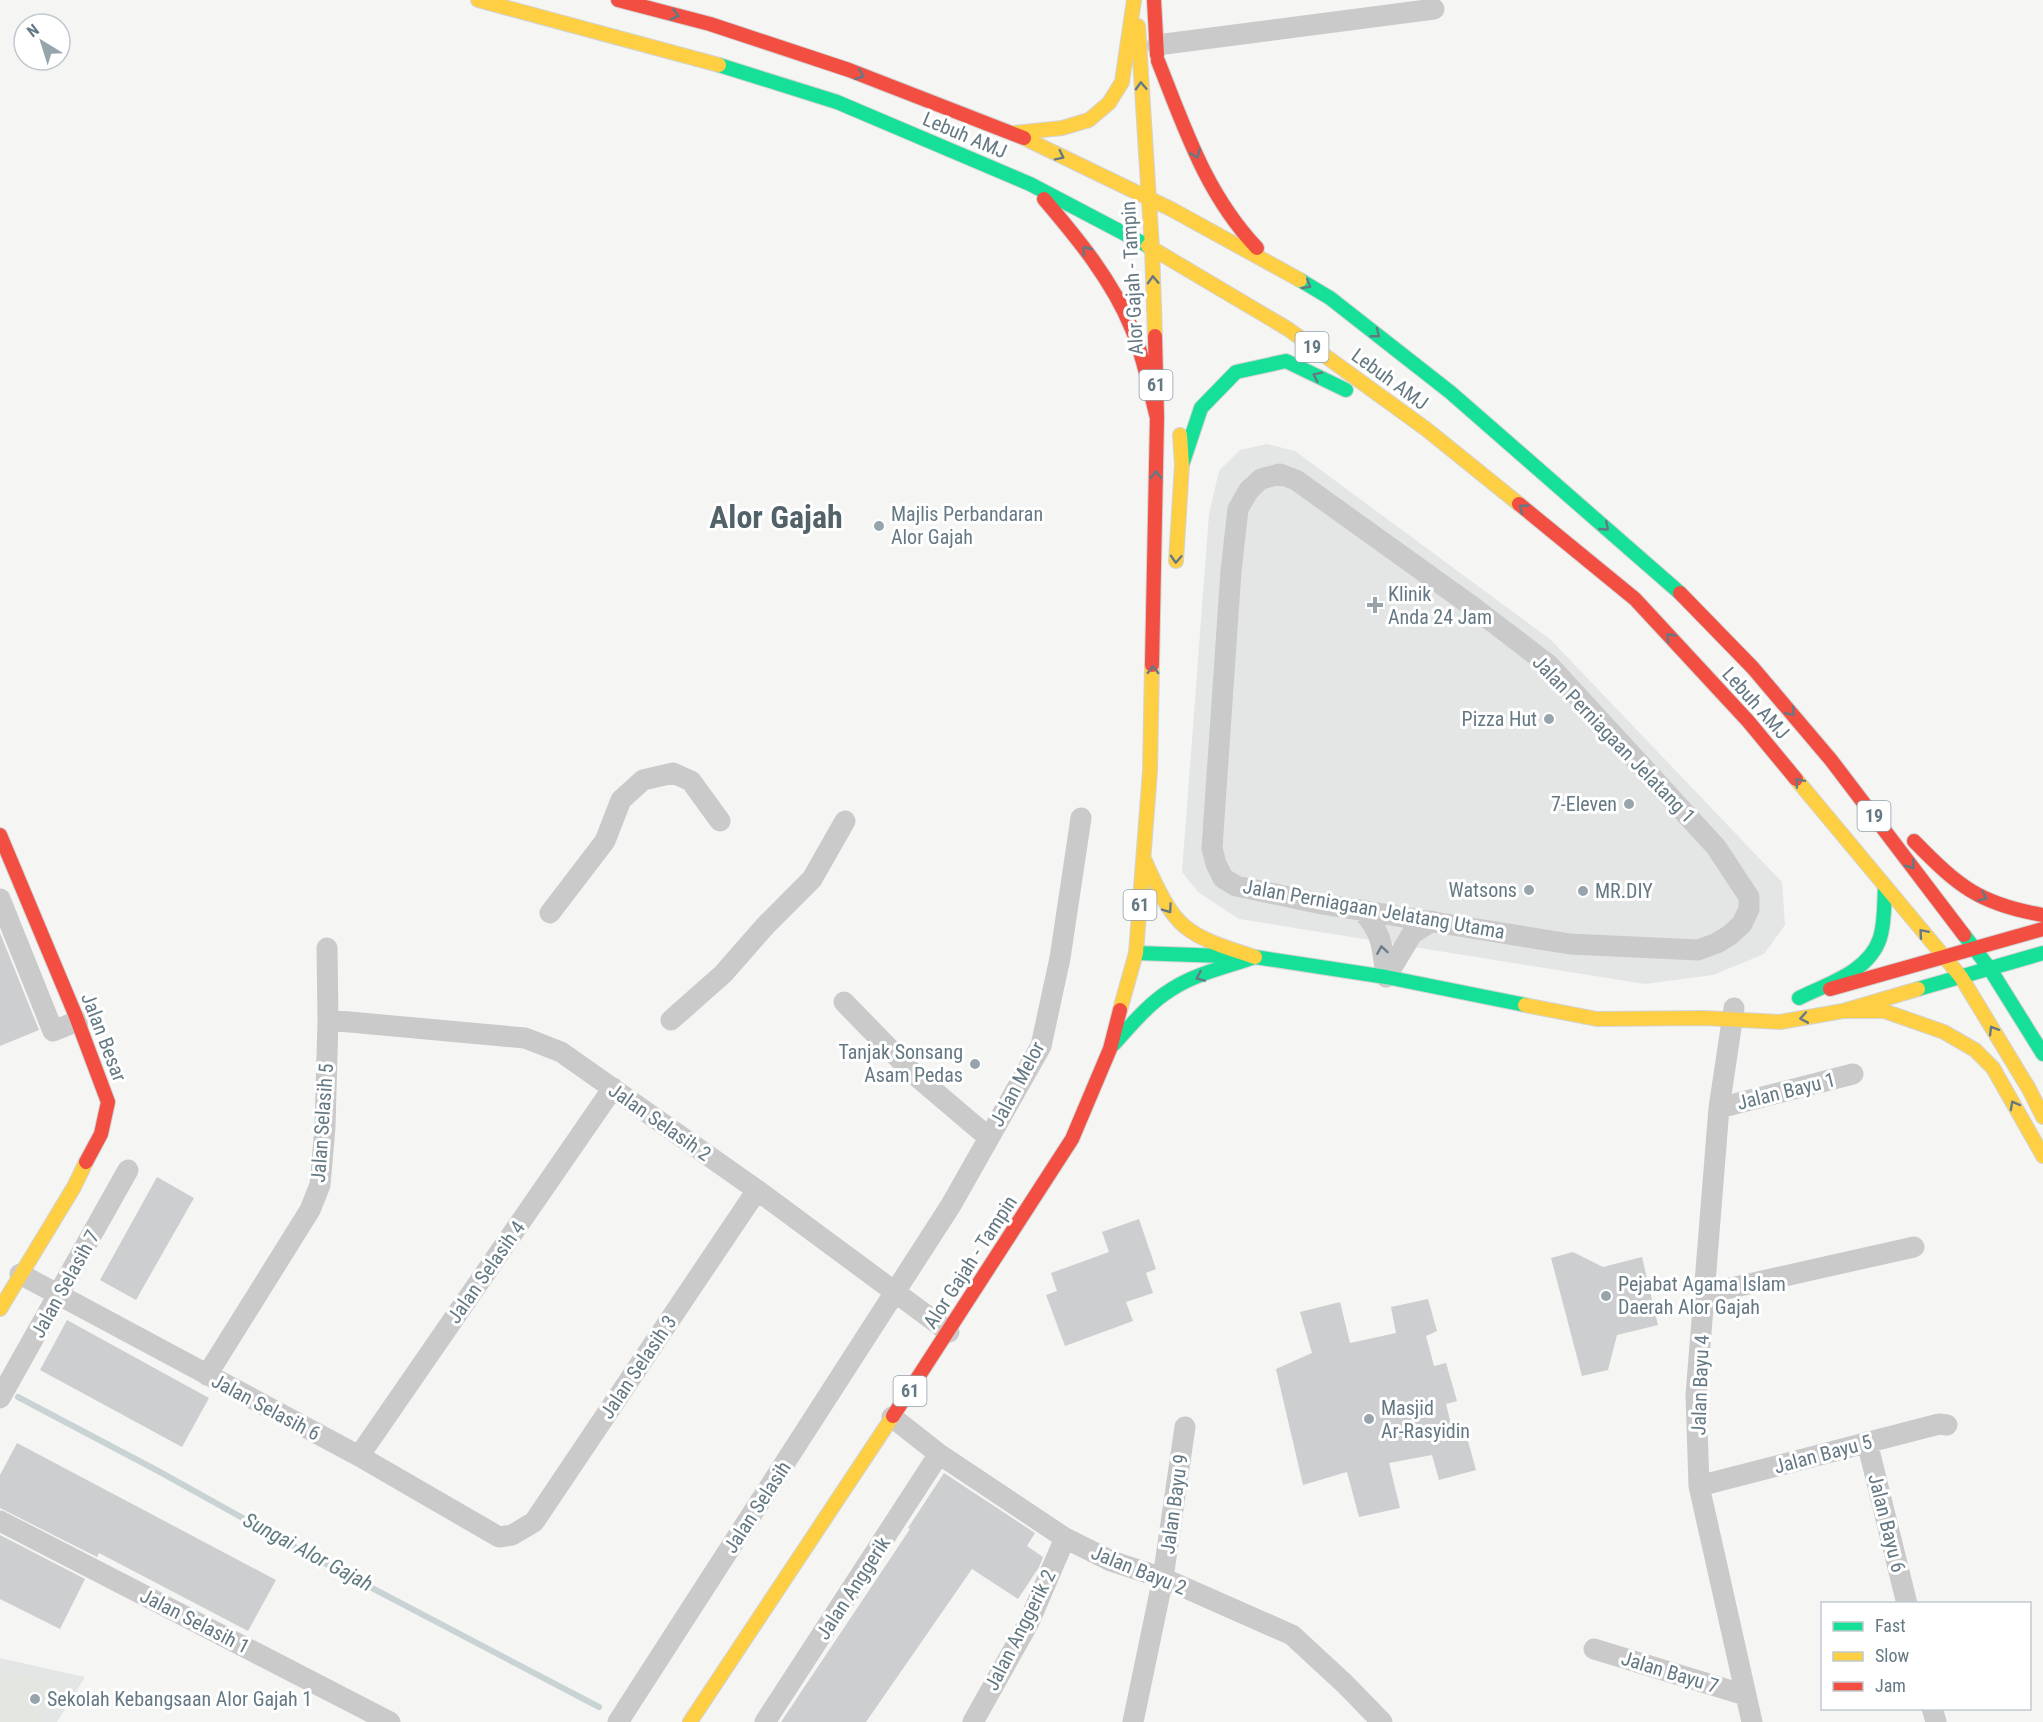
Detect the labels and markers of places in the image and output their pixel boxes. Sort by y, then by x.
place label: Majlis Perbandaran Alor Gajah [891,502,1043,549]
marker: Majlis Perbandaran Alor Gajah [872,519,886,533]
place label: Klinik Anda 24 Jam [1388,582,1492,629]
marker: Klinik Anda 24 Jam [1366,596,1384,614]
place label: Pizza Hut [1462,707,1537,731]
marker: Pizza Hut [1542,712,1556,726]
place label: 7-Eleven [1551,792,1617,816]
marker: 7-Eleven [1622,797,1636,811]
place label: Watsons [1449,878,1517,902]
place label: MR.DIY [1595,879,1653,903]
marker: Watsons [1522,883,1536,897]
marker: MR.DIY [1576,884,1590,898]
place label: Tanjak Sonsang Asam Pedas [838,1040,963,1087]
marker: Tanjak Sonsang Asam Pedas [968,1057,982,1071]
place label: Pejabat Agama Islam Daerah Alor Gajah [1618,1272,1786,1319]
marker: Pejabat Agama Islam Daerah Alor Gajah [1599,1289,1613,1303]
place label: Masjid Ar-Rasyidin [1381,1396,1470,1443]
marker: Masjid Ar-Rasyidin [1362,1412,1376,1426]
place label: Sekolah Kebangsaan Alor Gajah 1 [47,1687,312,1711]
marker: Sekolah Kebangsaan Alor Gajah 1 [28,1692,42,1706]

